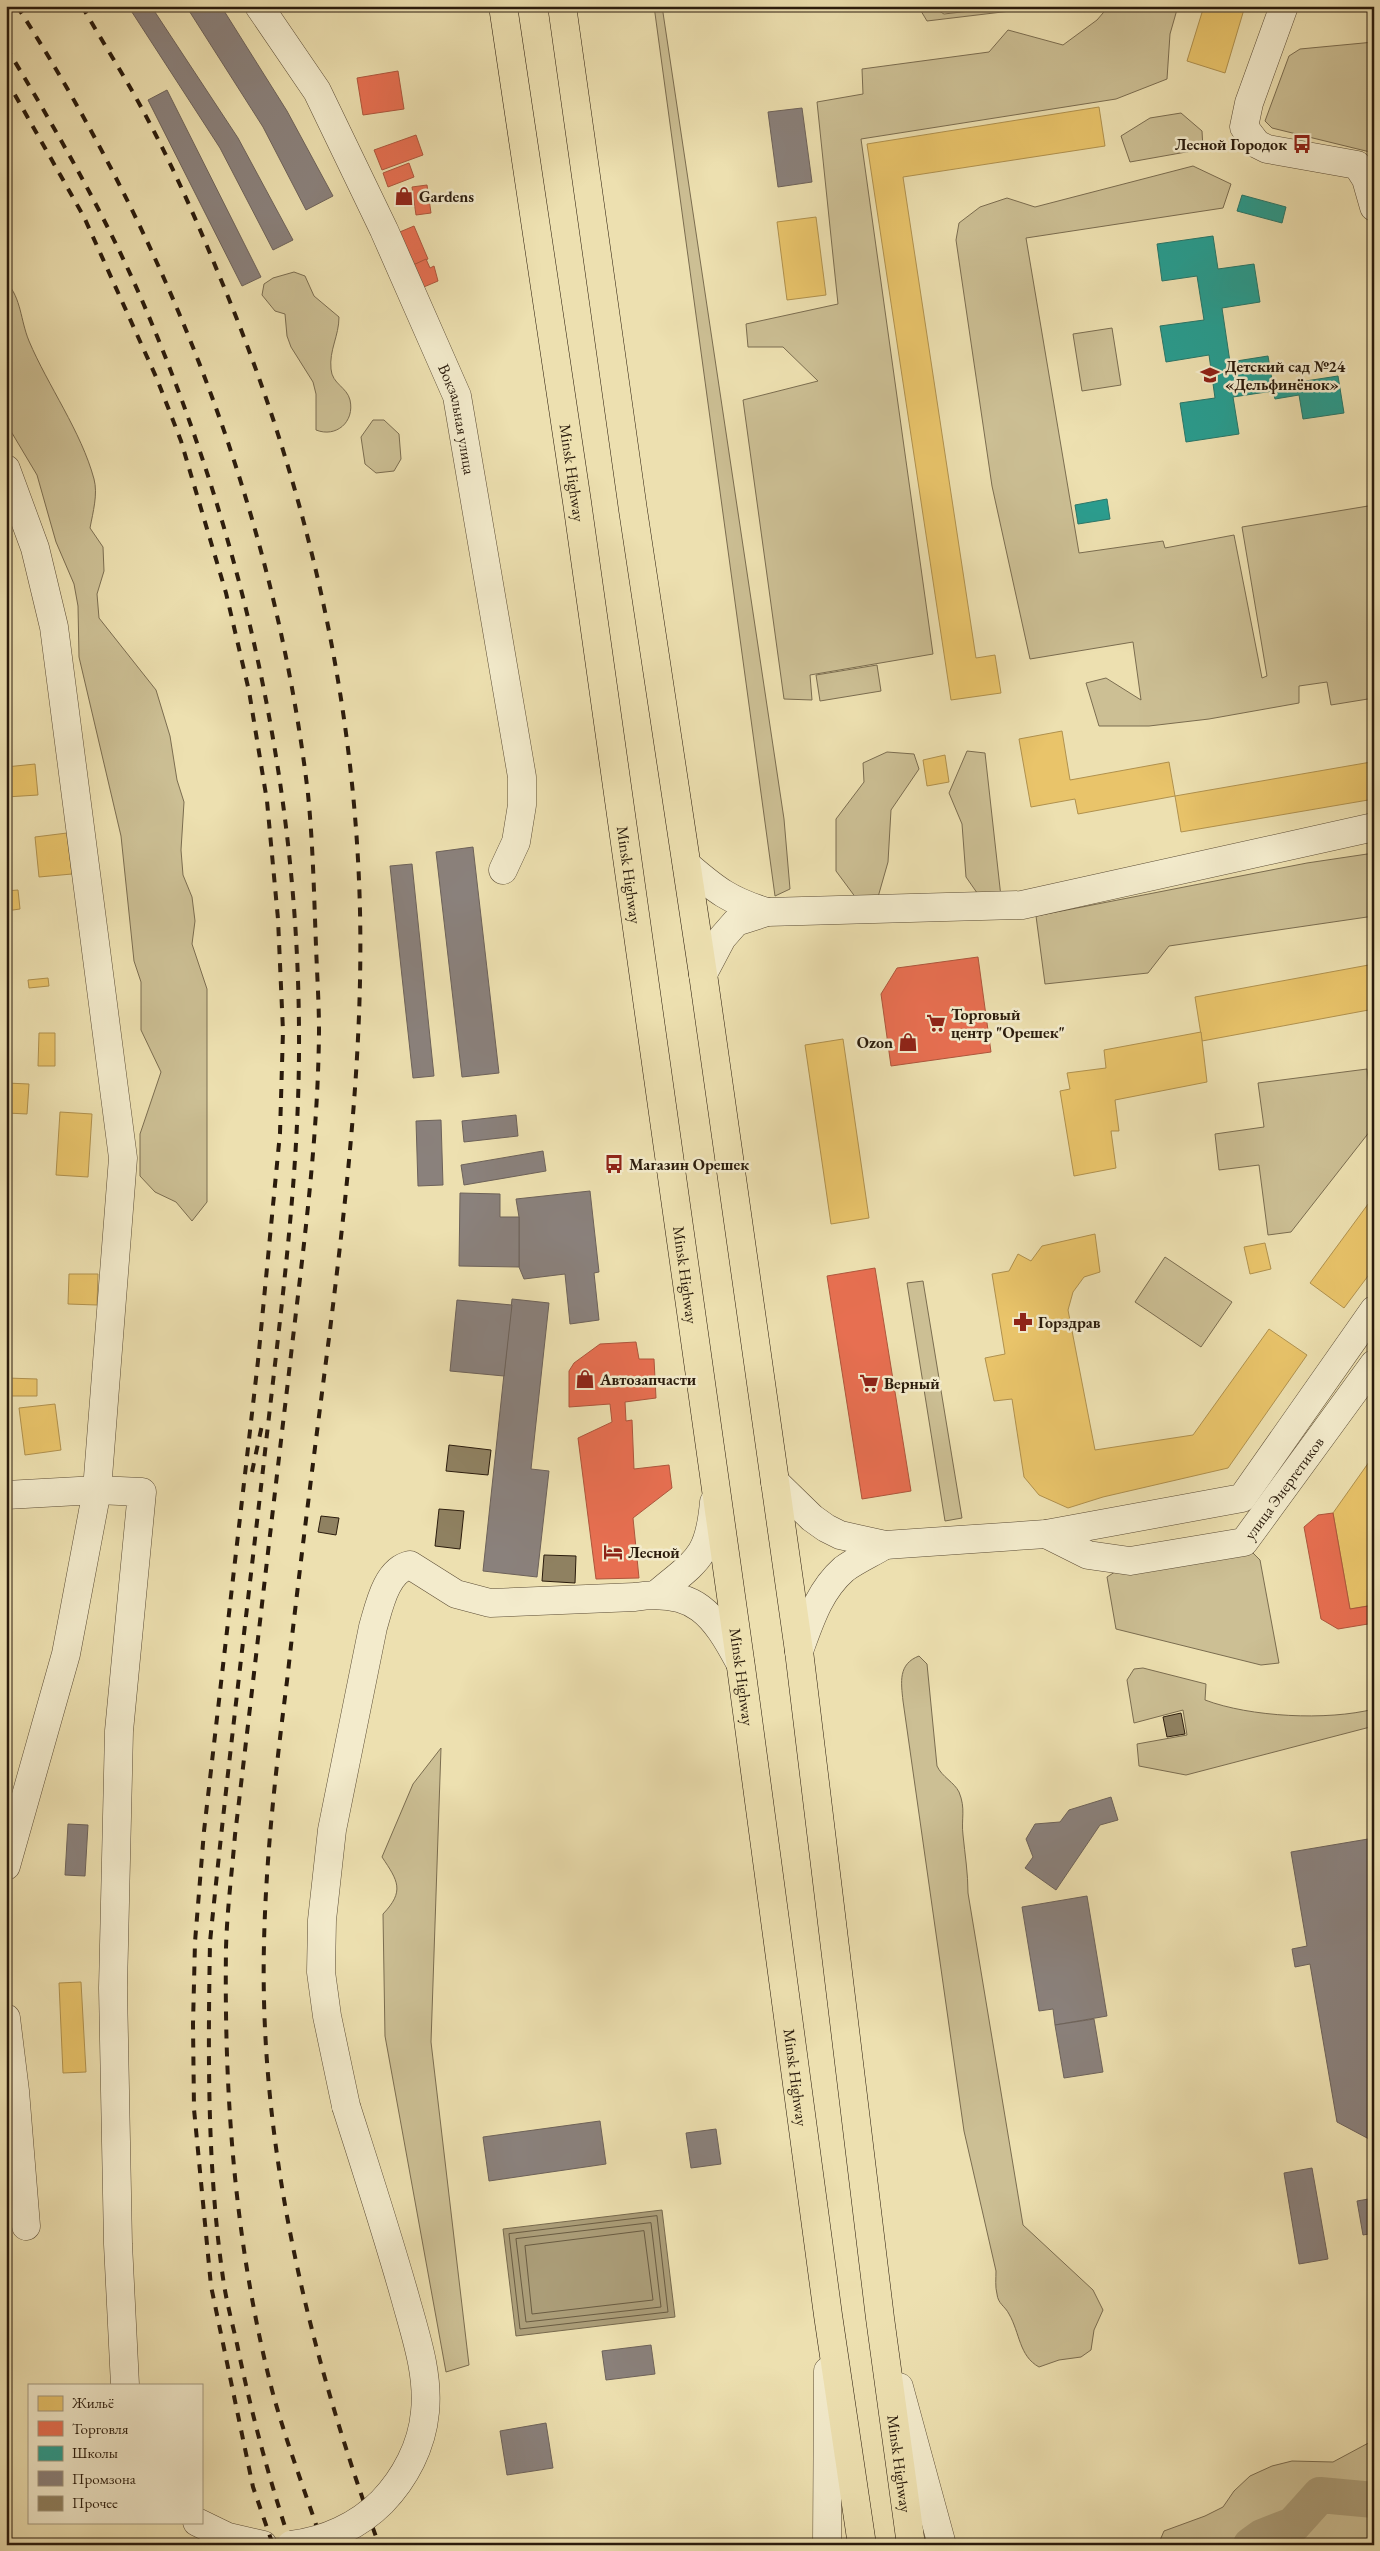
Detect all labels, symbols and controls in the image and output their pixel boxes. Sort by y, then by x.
bus stop icon: Лесной Городок [1291,133,1313,155]
place label: Лесной Городок [1175,134,1287,155]
shop icon: Gardens [393,185,415,207]
place label: Gardens [419,186,474,207]
place label: Детский сад №24 «Дельфинёнок» [1225,356,1346,395]
street label: Вокзальная улица [434,360,481,477]
school or university icon: Детский сад №24 «Дельфинёнок» [1199,364,1221,386]
street label: Minsk Highway [555,423,590,524]
street label: Minsk Highway [612,825,647,926]
place label: Торговый центр "Орешек" [951,1004,1065,1043]
supermarket icon: Торговый центр "Орешек" [925,1012,947,1034]
shop icon: Ozon [897,1031,919,1053]
place label: Ozon [857,1032,893,1053]
bus stop icon: Магазин Орешек [603,1153,625,1175]
place label: Магазин Орешек [629,1154,749,1175]
street label: Minsk Highway [669,1225,703,1326]
pharmacy icon: Горздрав [1012,1311,1034,1333]
place label: Горздрав [1038,1312,1101,1333]
shop icon: Автозапчасти [574,1368,596,1390]
place label: Автозапчасти [599,1369,697,1390]
supermarket icon: Верный [858,1372,880,1394]
place label: Верный [884,1373,940,1394]
street label: улица Энергетиков [1239,1432,1328,1544]
hotel icon: Лесной [602,1541,624,1563]
place label: Лесной [628,1542,680,1563]
street label: Minsk Highway [725,1627,759,1728]
street label: Minsk Highway [779,2027,813,2128]
legend [28,2384,202,2524]
text: Жильё [71,2393,114,2412]
street label: Minsk Highway [883,2414,917,2515]
text: Торговля [72,2419,129,2438]
text: Школы [72,2443,118,2462]
text: Промзона [72,2469,136,2488]
text: Прочее [72,2493,118,2512]

